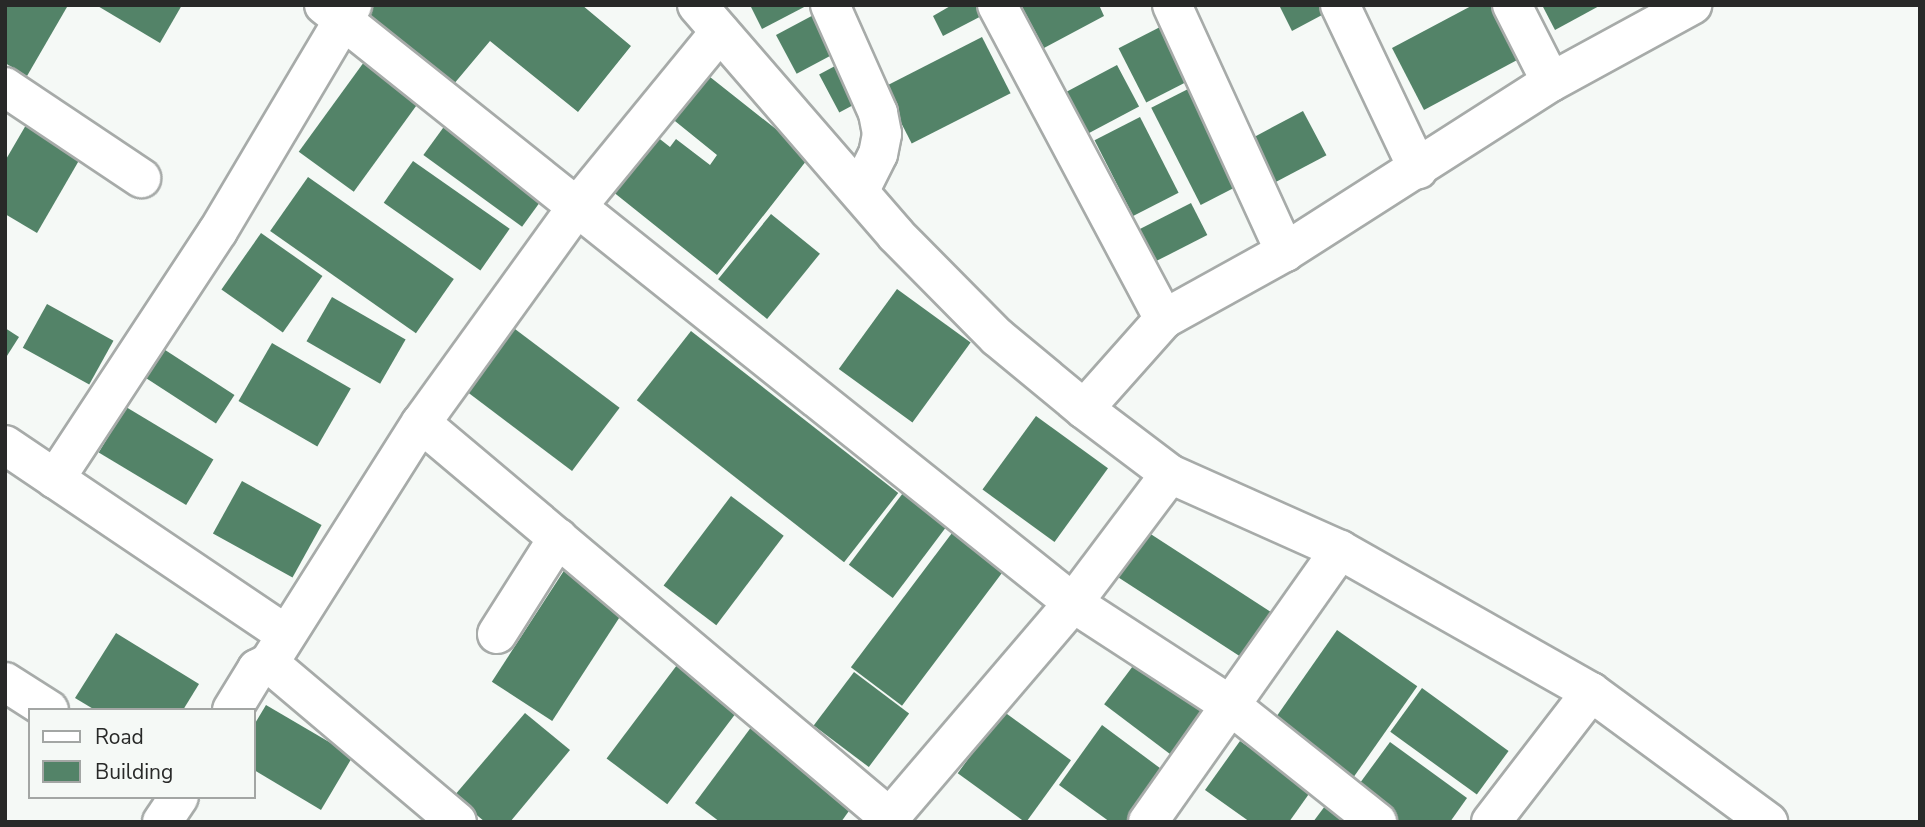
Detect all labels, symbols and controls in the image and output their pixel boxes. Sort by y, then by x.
legend [28,708,256,799]
text: Road [95,723,144,751]
text: Building [95,758,173,786]

